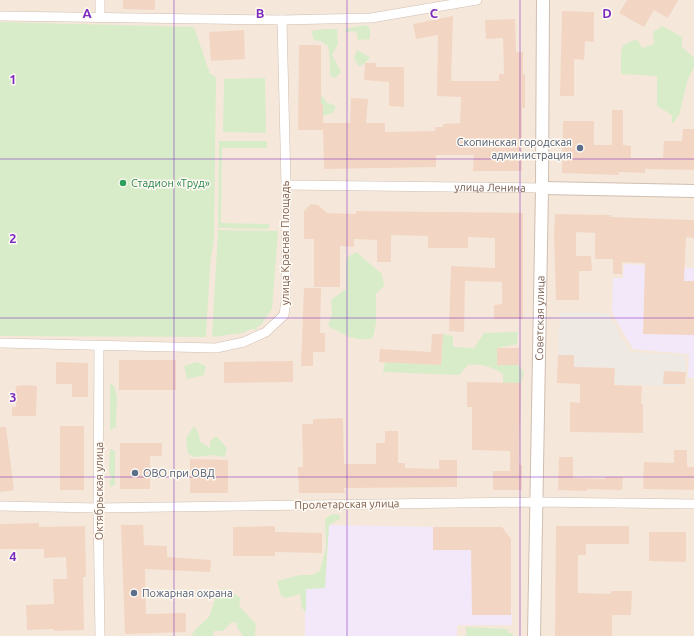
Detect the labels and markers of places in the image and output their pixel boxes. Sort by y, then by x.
place label: Скопинская городская администрация [457,136,572,161]
marker: Скопинская городская администрация [575,143,585,153]
place label: Стадион «Труд» [131,177,210,189]
marker: Стадион «Труд» [118,178,128,188]
place label: ОВО при ОВД [143,467,215,479]
marker: ОВО при ОВД [130,468,140,478]
place label: Пожарная охрана [142,587,233,599]
marker: Пожарная охрана [129,588,139,598]

